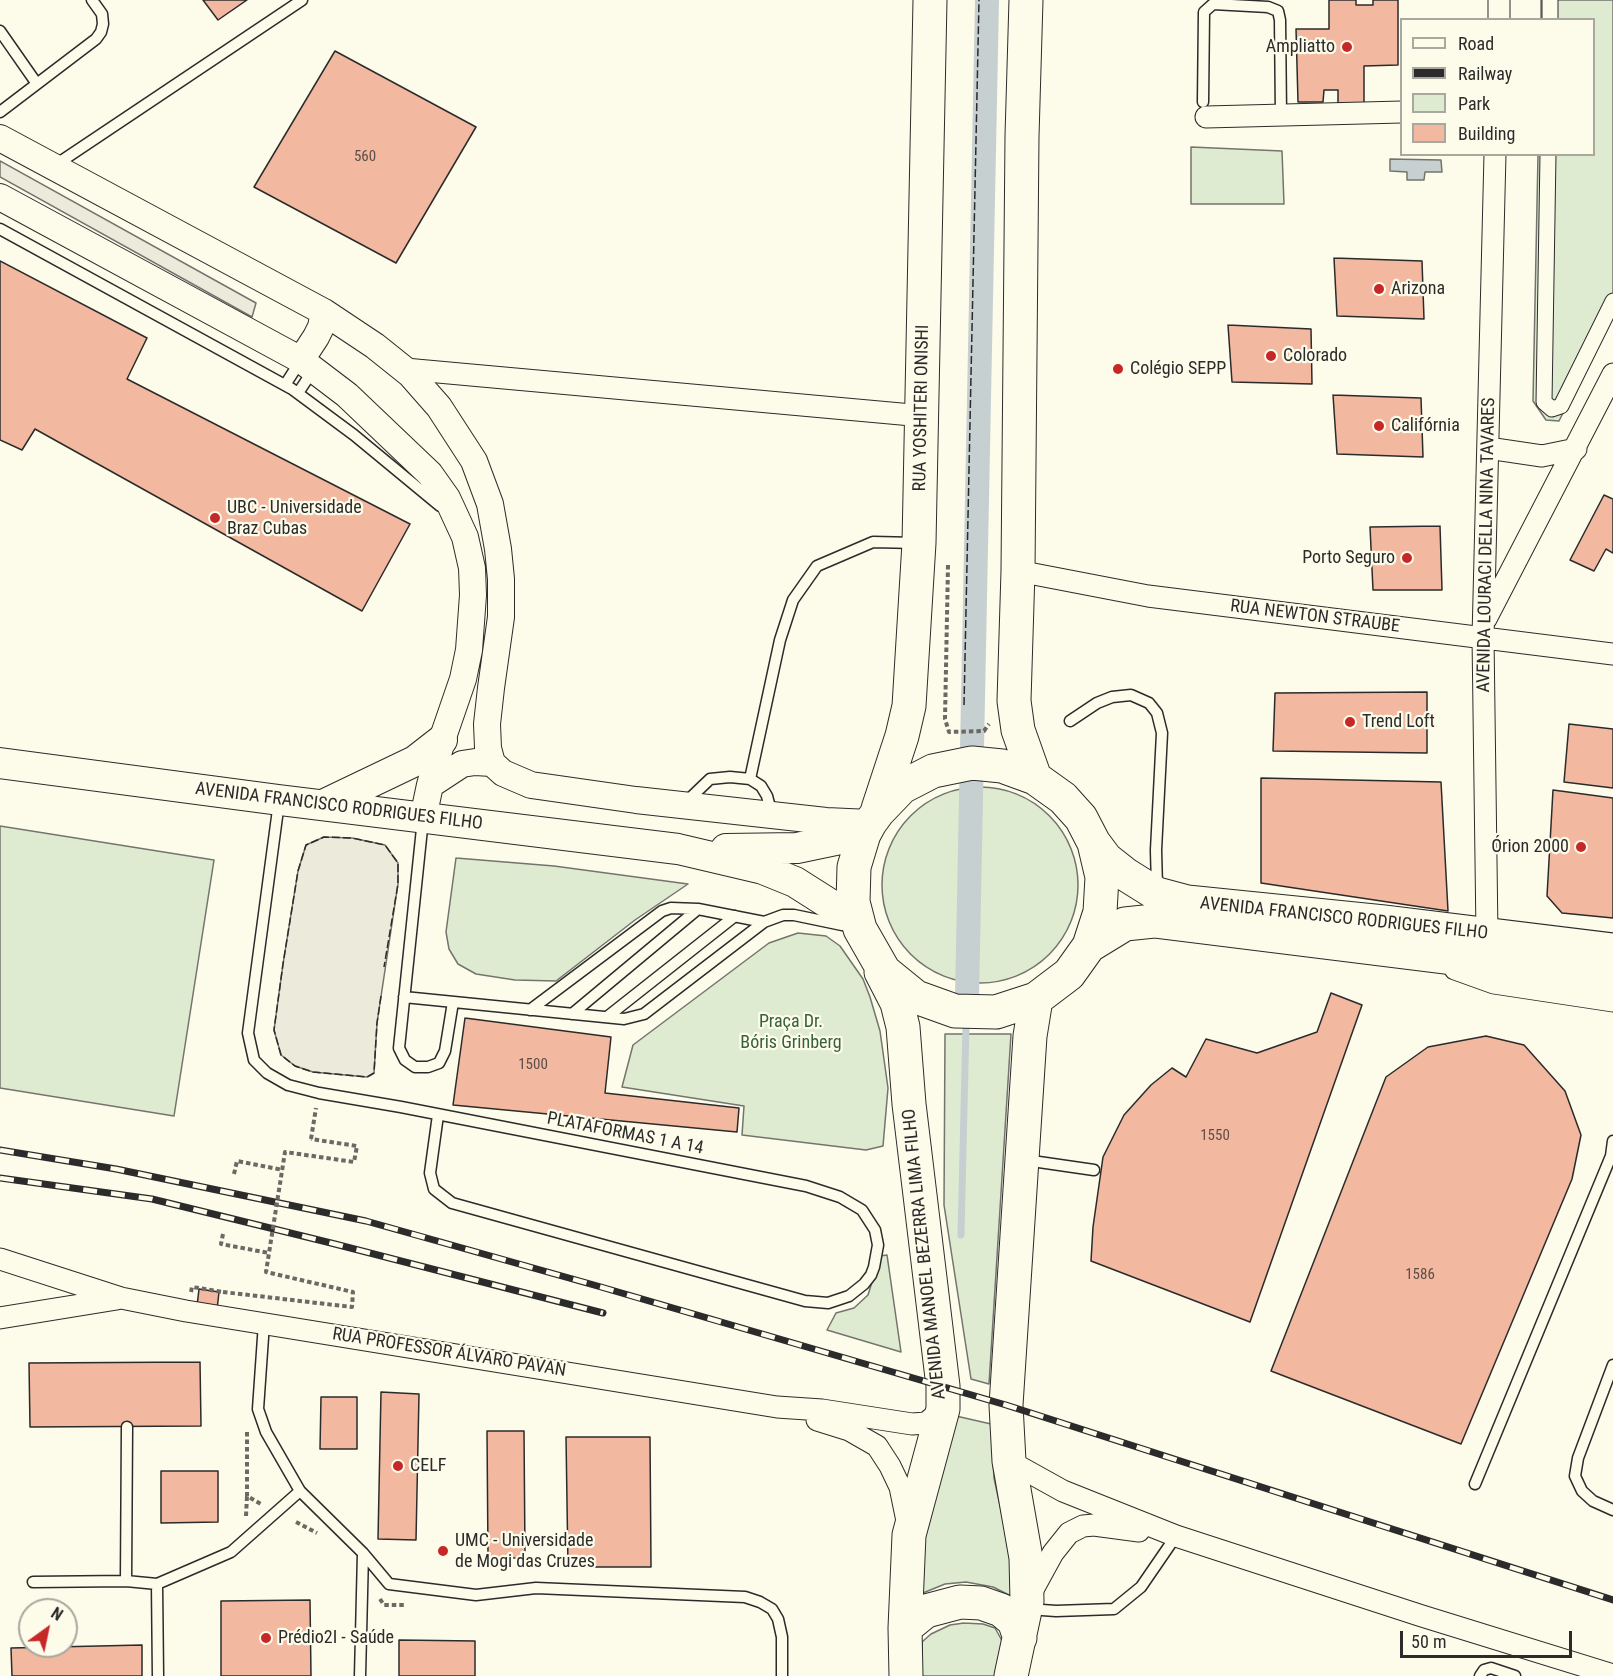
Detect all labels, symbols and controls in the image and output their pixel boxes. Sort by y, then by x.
legend [1400,18,1595,156]
text: Road [1458,33,1494,54]
place label: Ampliatto [1266,36,1335,58]
marker: Ampliatto [1340,40,1354,54]
text: Railway [1458,63,1512,84]
text: Park [1458,93,1490,114]
text: Building [1458,123,1515,144]
house number: 560 [354,148,376,166]
place label: Arizona [1391,278,1445,300]
marker: Arizona [1372,282,1386,296]
street label: RUA YOSHITERI ONISHI [910,324,934,492]
place label: Colorado [1283,345,1347,367]
marker: Colorado [1264,349,1278,363]
place label: Colégio SEPP [1130,358,1226,380]
marker: Colégio SEPP [1111,362,1125,376]
street label: AVENIDA LOURACI DELLA NINA TAVARES [1474,397,1500,693]
place label: Califórnia [1391,415,1460,437]
marker: Califórnia [1372,419,1386,433]
place label: UBC - Universidade Braz Cubas [227,497,362,540]
marker: UBC - Universidade Braz Cubas [208,511,222,525]
place label: Porto Seguro [1302,547,1395,569]
marker: Porto Seguro [1400,551,1414,565]
street label: RUA NEWTON STRAUBE [1229,596,1401,638]
place label: Trend Loft [1362,711,1435,733]
marker: Trend Loft [1343,715,1357,729]
street label: AVENIDA FRANCISCO RODRIGUES FILHO [194,779,484,835]
place label: Órion 2000 [1491,836,1569,858]
marker: Órion 2000 [1574,840,1588,854]
street label: AVENIDA FRANCISCO RODRIGUES FILHO [1199,893,1489,945]
park label: Praça Dr. Bóris Grinberg [740,1011,842,1054]
house number: 1500 [518,1056,548,1074]
street label: AVENIDA MANOEL BEZERRA LIMA FILHO [899,1107,951,1401]
street label: PLATAFORMAS 1 A 14 [545,1108,705,1160]
house number: 1550 [1200,1127,1230,1145]
house number: 1586 [1405,1266,1435,1284]
street label: RUA PROFESSOR ÁLVARO PAVAN [331,1324,567,1382]
place label: CELF [410,1455,446,1477]
marker: CELF [391,1459,405,1473]
place label: UMC - Universidade de Mogi das Cruzes [455,1530,595,1572]
marker: UMC - Universidade de Mogi das Cruzes [436,1544,450,1558]
north arrow [18,1598,78,1658]
text: N [48,1604,66,1625]
scale bar [1403,1619,1576,1657]
place label: Prédio2I - Saúde [278,1627,394,1649]
marker: Prédio2I - Saúde [259,1631,273,1645]
text: 50 m [1411,1631,1446,1652]

